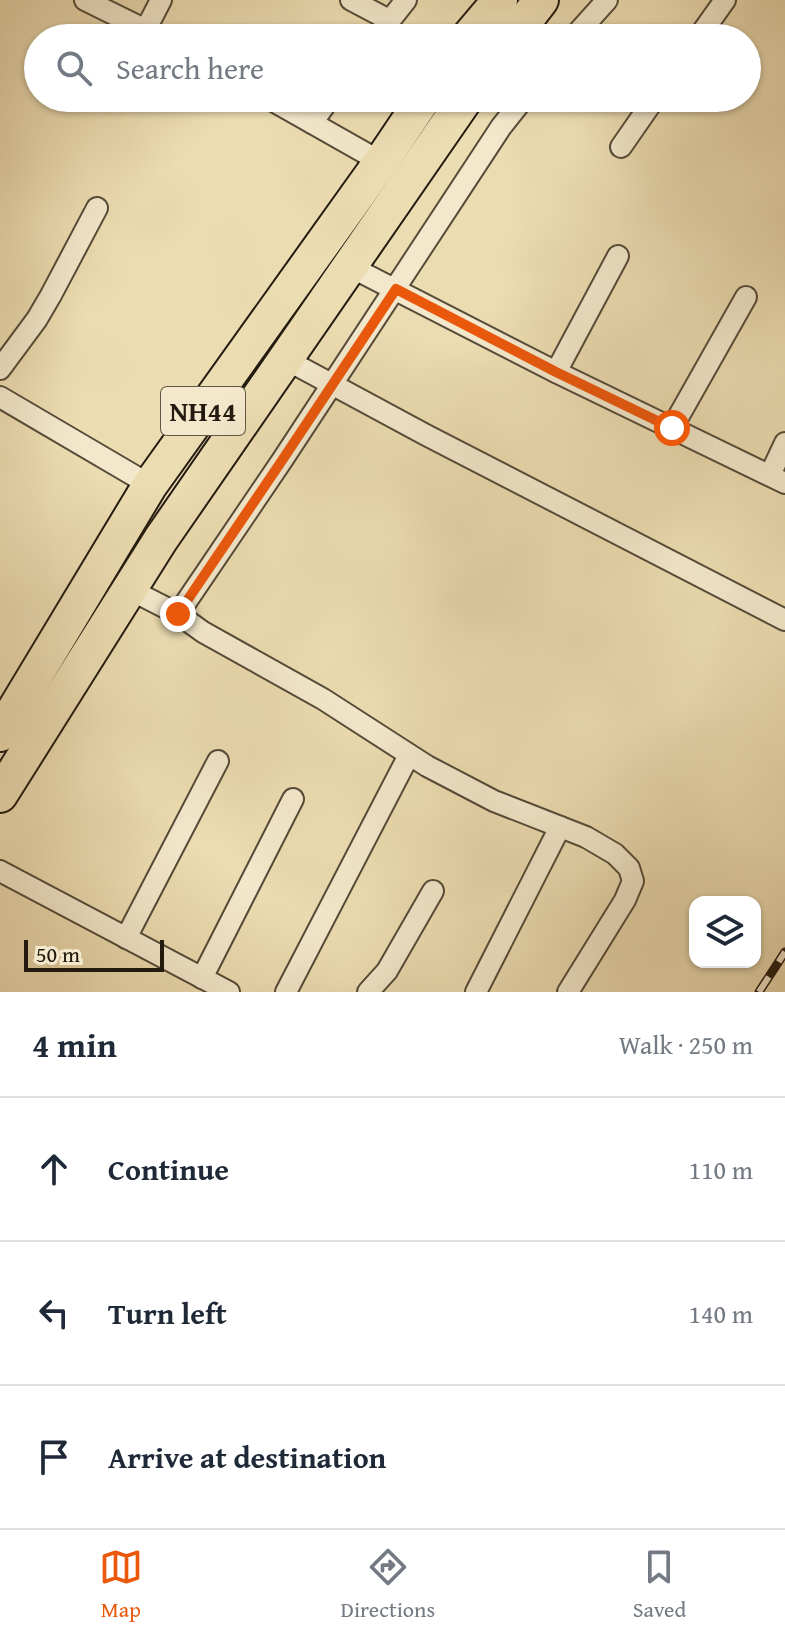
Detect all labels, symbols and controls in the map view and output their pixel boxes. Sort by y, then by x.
search box [24,24,761,112]
icon: search [52,46,96,90]
text: Search here [116,46,264,90]
road number: NH44 [161,387,245,435]
route start [654,410,690,446]
route end [160,596,196,632]
map controls [689,896,761,968]
button: layers [689,896,761,968]
scale bar [24,936,164,972]
text: 50 m [36,938,80,970]
text: 4 min [32,1020,117,1069]
text: Walk · 250 m [619,1025,753,1064]
icon: ahead [32,1147,76,1191]
text: Continue [108,1147,229,1191]
text: 110 m [688,1150,753,1189]
icon: left [32,1291,76,1335]
text: Turn left [108,1291,227,1335]
text: 140 m [688,1294,753,1333]
icon: arrive [32,1435,76,1479]
text: Arrive at destination [108,1435,386,1479]
tab: Map [99,1545,143,1625]
tab: Directions [341,1545,435,1625]
tab: Saved [633,1545,686,1625]

